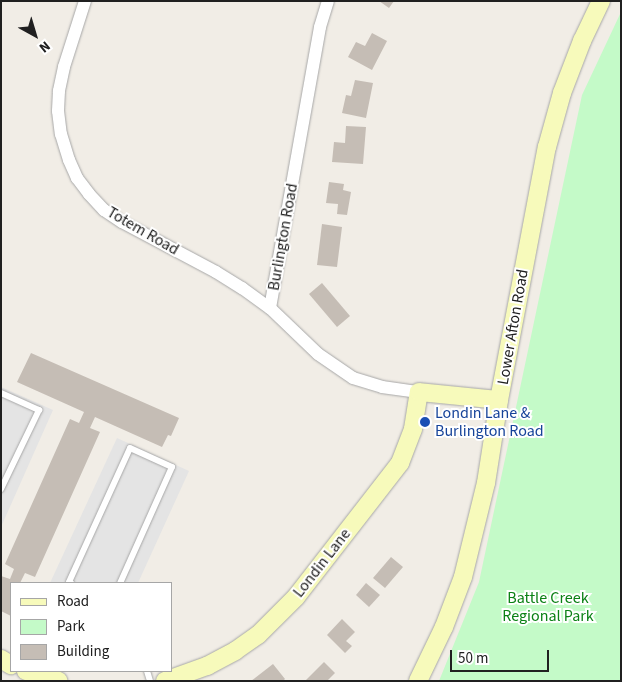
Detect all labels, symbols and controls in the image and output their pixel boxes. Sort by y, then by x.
north arrow [10,10,60,60]
text: N [35,36,54,57]
street label: Burlington Road [264,182,302,292]
street label: Totem Road [104,203,182,259]
street label: Lower Afton Road [493,268,533,386]
place label: Londin Lane & Burlington Road [435,403,544,441]
marker: Londin Lane & Burlington Road [419,416,431,428]
street label: Londin Lane [289,525,355,601]
legend [10,582,172,672]
park label: Battle Creek Regional Park [502,588,594,626]
text: Road [57,591,89,612]
text: Park [57,616,85,637]
scale bar [452,640,551,672]
text: Building [57,641,109,662]
text: 50 m [458,648,488,669]

